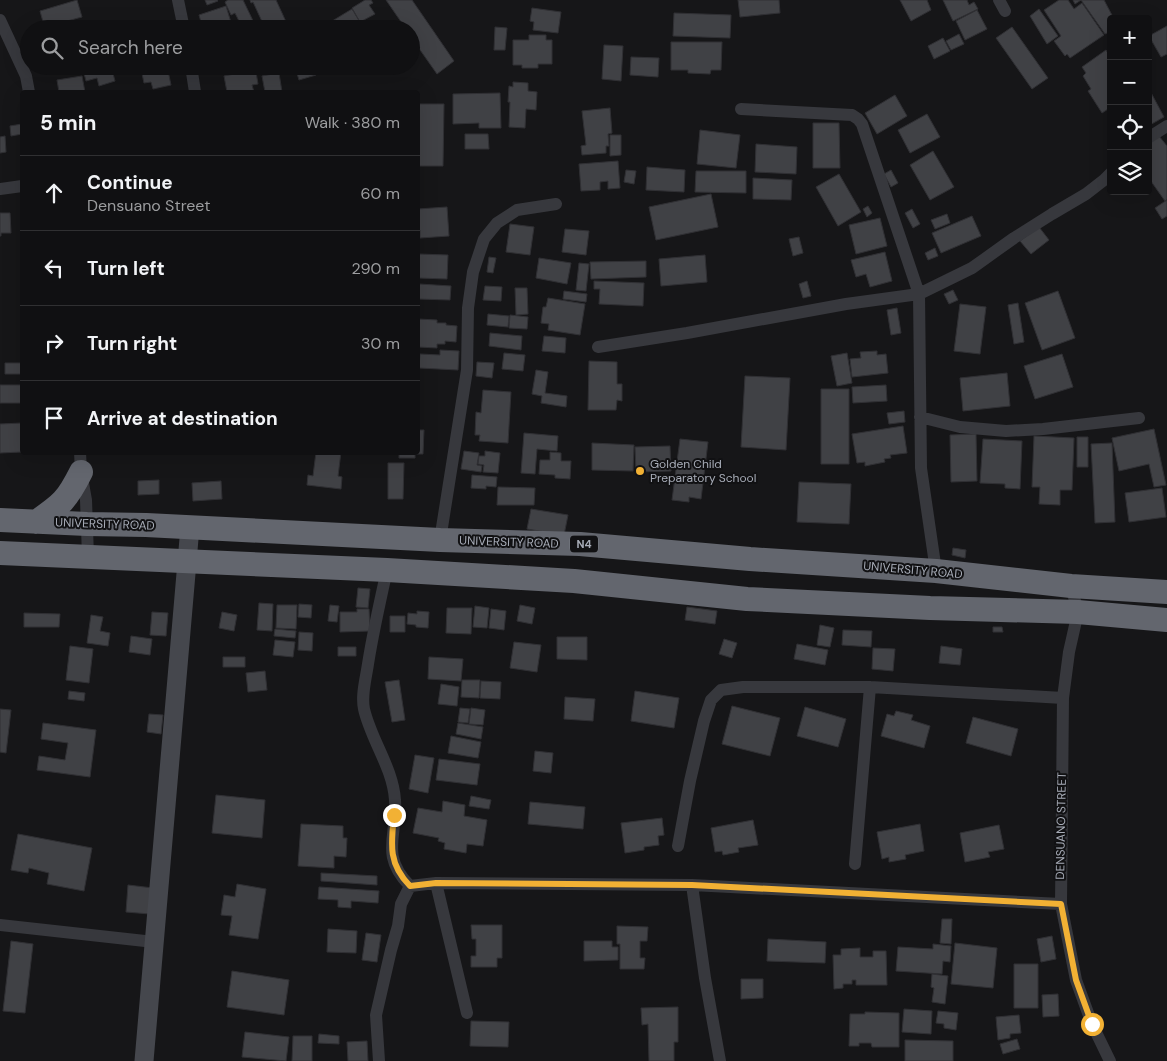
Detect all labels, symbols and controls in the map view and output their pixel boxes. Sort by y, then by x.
map controls [1107,15,1152,195]
button: + [1107,15,1152,60]
search box [20,20,420,75]
icon: search [38,34,66,62]
text: Search here [78,35,183,60]
button: − [1107,60,1152,105]
button: locate [1107,105,1152,150]
text: 5 min [40,109,96,137]
text: Walk · 380 m [305,112,400,133]
button: layers [1107,150,1152,195]
text: Continue [87,170,173,195]
icon: ahead [40,179,68,207]
text: 60 m [360,183,400,204]
text: Densuano Street [87,195,210,216]
icon: left [40,254,68,282]
text: Turn left [87,256,165,281]
text: 290 m [351,258,400,279]
icon: right [40,329,68,357]
text: Turn right [87,331,177,356]
text: 30 m [361,333,400,354]
icon: arrive [40,404,68,432]
text: Arrive at destination [87,406,278,431]
place label: Golden Child Preparatory School [650,456,756,486]
marker: Golden Child Preparatory School [634,465,646,477]
street label: UNIVERSITY ROAD [55,514,155,534]
street label: UNIVERSITY ROAD [459,532,559,552]
road number: N4 [570,536,598,552]
street label: UNIVERSITY ROAD [863,558,963,582]
street label: DENSUANO STREET [1052,772,1070,880]
route end [383,804,406,827]
route start [1081,1013,1104,1036]

